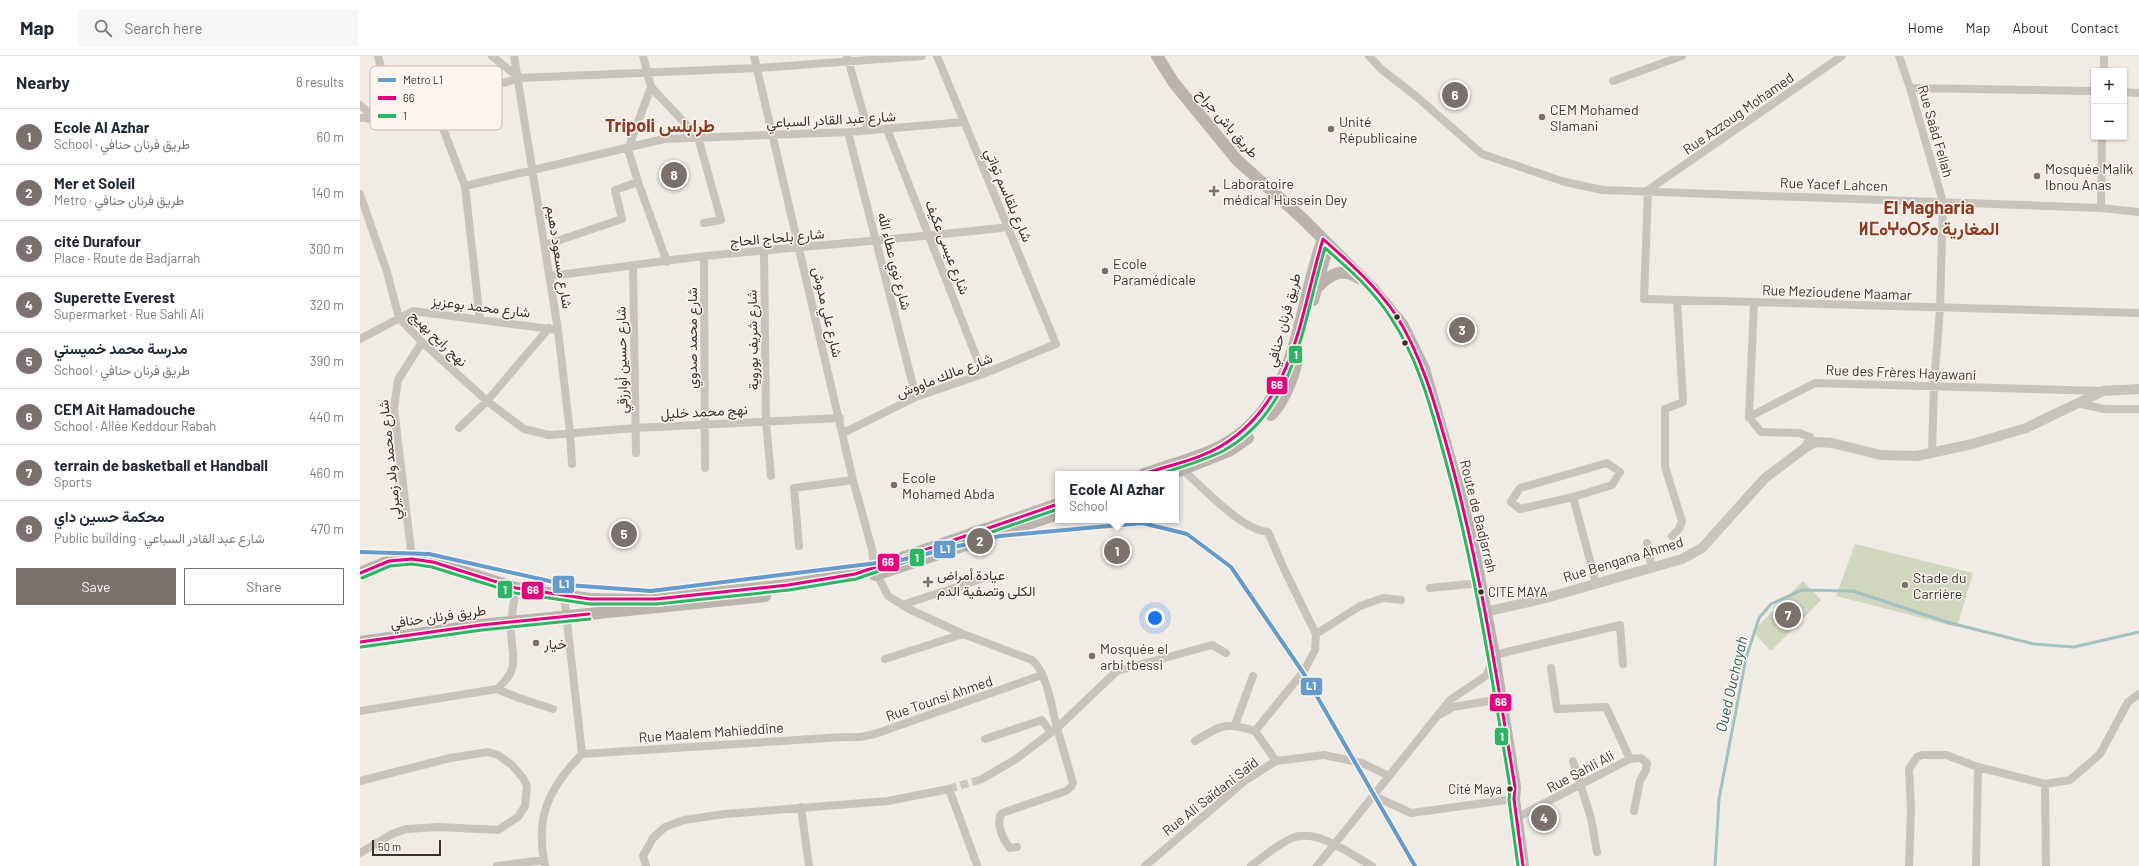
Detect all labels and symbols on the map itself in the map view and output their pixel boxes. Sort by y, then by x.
legend [370,66,502,130]
street label: Rue Azzoug Mohamed [1679,68,1797,158]
text: Metro L1 [403,73,443,86]
pin: 6 [1442,80,1468,110]
street label: Rue Saâd Fellah [1915,83,1957,179]
street label: طريق باش جراح [1191,85,1263,163]
text: 66 [403,91,415,104]
place label: CEM Mohamed Slamani [1550,101,1639,134]
street label: شارع عبد القادر السباعي [766,107,896,135]
text: 1 [403,109,407,122]
marker: CEM Mohamed Slamani [1537,112,1547,122]
place label: Unité Républicaine [1339,113,1418,146]
district label: Tripoli طرابلس [605,114,715,137]
marker: Unité Républicaine [1326,124,1336,134]
street label: شارع بلقاسم تواتي [978,146,1036,246]
pin: 8 [661,160,687,190]
place label: Mosquée Malik Ibnou Anas [2045,160,2133,193]
marker: Mosquée Malik Ibnou Anas [2032,171,2042,181]
street label: Rue Yacef Lahcen [1780,174,1888,194]
place label: Laboratoire médical Hussein Dey [1223,175,1348,208]
marker: Laboratoire médical Hussein Dey [1208,185,1220,197]
district label: El Magharia ⵍⵎⴰⵖⴰⵔⵢⴰ المغارية [1858,196,2000,240]
street label: شارع عيسى عكيف [919,197,974,298]
street label: شارع مسعود دهيم [540,204,577,310]
street label: شارع نوي عطاء الله [871,210,915,313]
street label: شارع بلحاج الحاج [729,224,825,253]
place label: Ecole Paramédicale [1113,255,1196,288]
street label: شارع علي مدوش [805,265,847,360]
marker: Ecole Paramédicale [1100,266,1110,276]
street label: طريق فرنان حنافي [1262,271,1308,370]
street label: Rue Mezioudene Maamar [1762,281,1912,303]
street label: شارع محمد صدوي [683,287,704,389]
street label: شارع شريف بوروية [743,290,764,390]
street label: شارع محمد بوعزيز [429,291,531,323]
street label: نهج رابح بهيج [405,306,471,372]
street label: شارع حسين أوارزقي [612,306,634,414]
unlabelled marker [1392,312,1402,322]
pin: 3 [1449,315,1475,345]
unlabelled marker [1400,338,1410,348]
line badge: 1 [1288,345,1303,364]
text: 1 [1294,348,1298,361]
street label: شارع مالك ماووش [893,349,996,404]
street label: Rue des Frères Hayawani [1825,361,1977,383]
line badge: 66 [1266,376,1288,395]
text: 66 [1271,378,1283,391]
street label: شارع محمد ولد زميرلي [374,399,408,521]
street label: نهج محمد خليل [660,400,748,425]
street label: Route de Badjarrah [1457,458,1501,574]
place label: Ecole Mohamed Abda [902,469,995,502]
marker: Ecole Mohamed Abda [889,480,899,490]
pin: 5 [611,519,637,549]
pin: 2 [967,526,993,556]
street label: Rue Bengana Ahmed [1561,533,1685,585]
pin: 1 [1104,536,1130,566]
line badge: L1 [933,540,956,559]
text: L1 [940,542,950,555]
line badge: 1 [909,548,925,567]
text: 1 [915,551,919,564]
line badge: 66 [877,553,900,572]
text: 66 [882,555,894,568]
place label: عيادة أمراض الكلى وتصفية الدم [937,566,1035,600]
place label: Stade du Carrière [1913,569,1966,602]
line badge: L1 [552,575,575,594]
marker: عيادة أمراض الكلى وتصفية الدم [922,576,934,588]
text: L1 [559,577,569,590]
line badge: 1 [497,580,513,599]
marker: Stade du Carrière [1900,580,1910,590]
line badge: 66 [521,581,544,600]
text: 1 [503,583,507,596]
text: 66 [527,583,539,596]
place label: CITE MAYA [1488,584,1548,600]
marker: CITE MAYA [1476,587,1486,597]
pin: 7 [1775,600,1801,630]
street label: طريق فرنان حنافي [389,601,488,635]
your location [1145,608,1165,628]
water label: Oued Ouchayah [1711,634,1751,734]
place label: خيار [543,635,567,653]
marker: خيار [531,638,541,648]
place label: Mosquée el arbi tbessi [1100,640,1168,673]
marker: Mosquée el arbi tbessi [1087,651,1097,661]
street label: Rue Tounsi Ahmed [883,672,995,724]
line badge: L1 [1300,677,1323,696]
text: L1 [1306,679,1316,692]
line badge: 66 [1489,693,1512,712]
text: 66 [1495,695,1507,708]
street label: Rue Maalem Mahieddine [638,718,784,746]
line badge: 1 [1494,727,1509,746]
text: 1 [1500,730,1504,743]
street label: Rue Sahli Ali [1543,746,1617,796]
street label: Rue Ali Saïdani Saïd [1159,753,1261,839]
place label: Cité Maya [1448,781,1502,797]
marker: Cité Maya [1505,784,1515,794]
pin: 4 [1531,803,1557,833]
scale bar [372,838,441,857]

